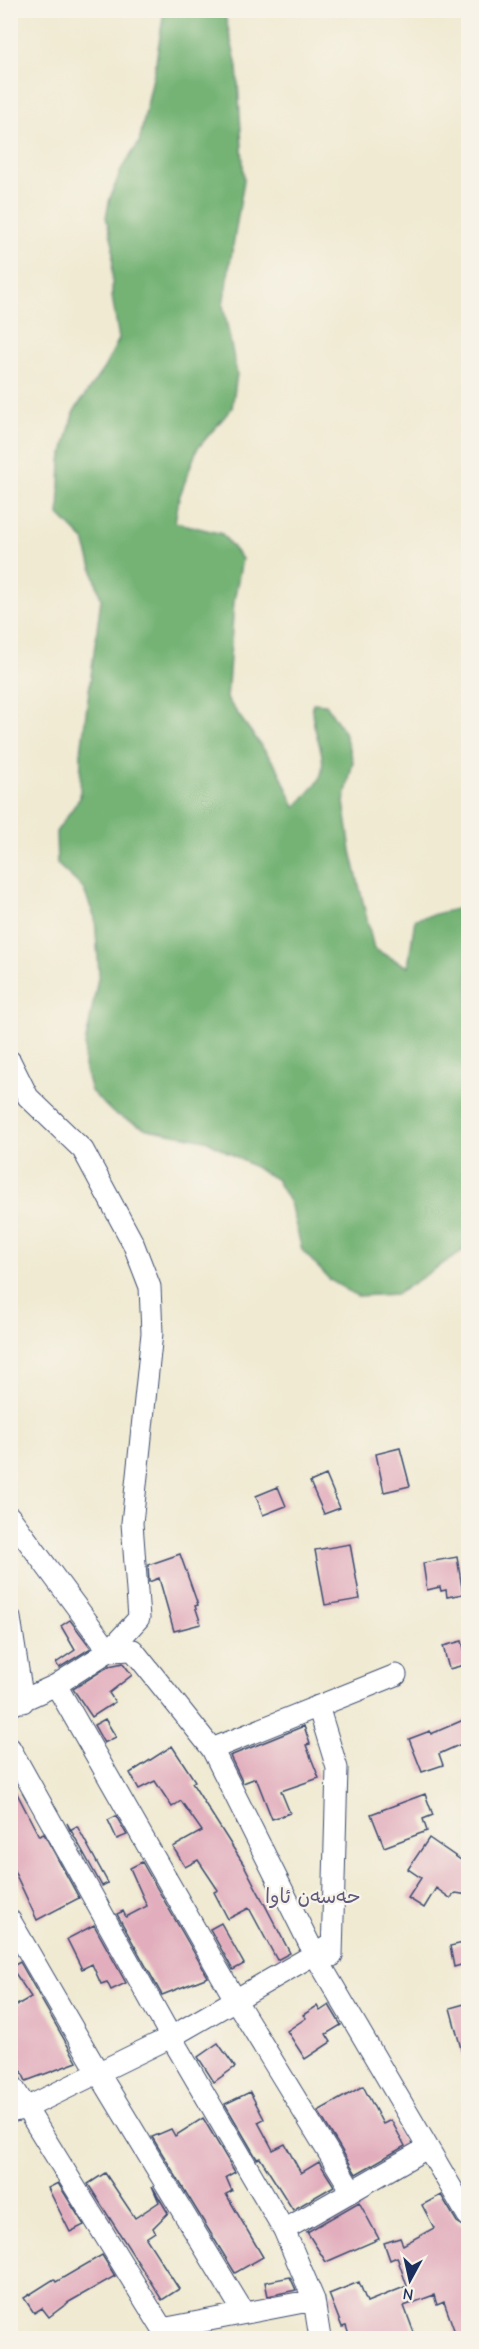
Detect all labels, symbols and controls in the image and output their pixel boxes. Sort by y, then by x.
district label: حەسەن ئاوا [265,1885,361,1908]
north arrow [380,2250,440,2310]
text: N [402,2284,414,2304]

